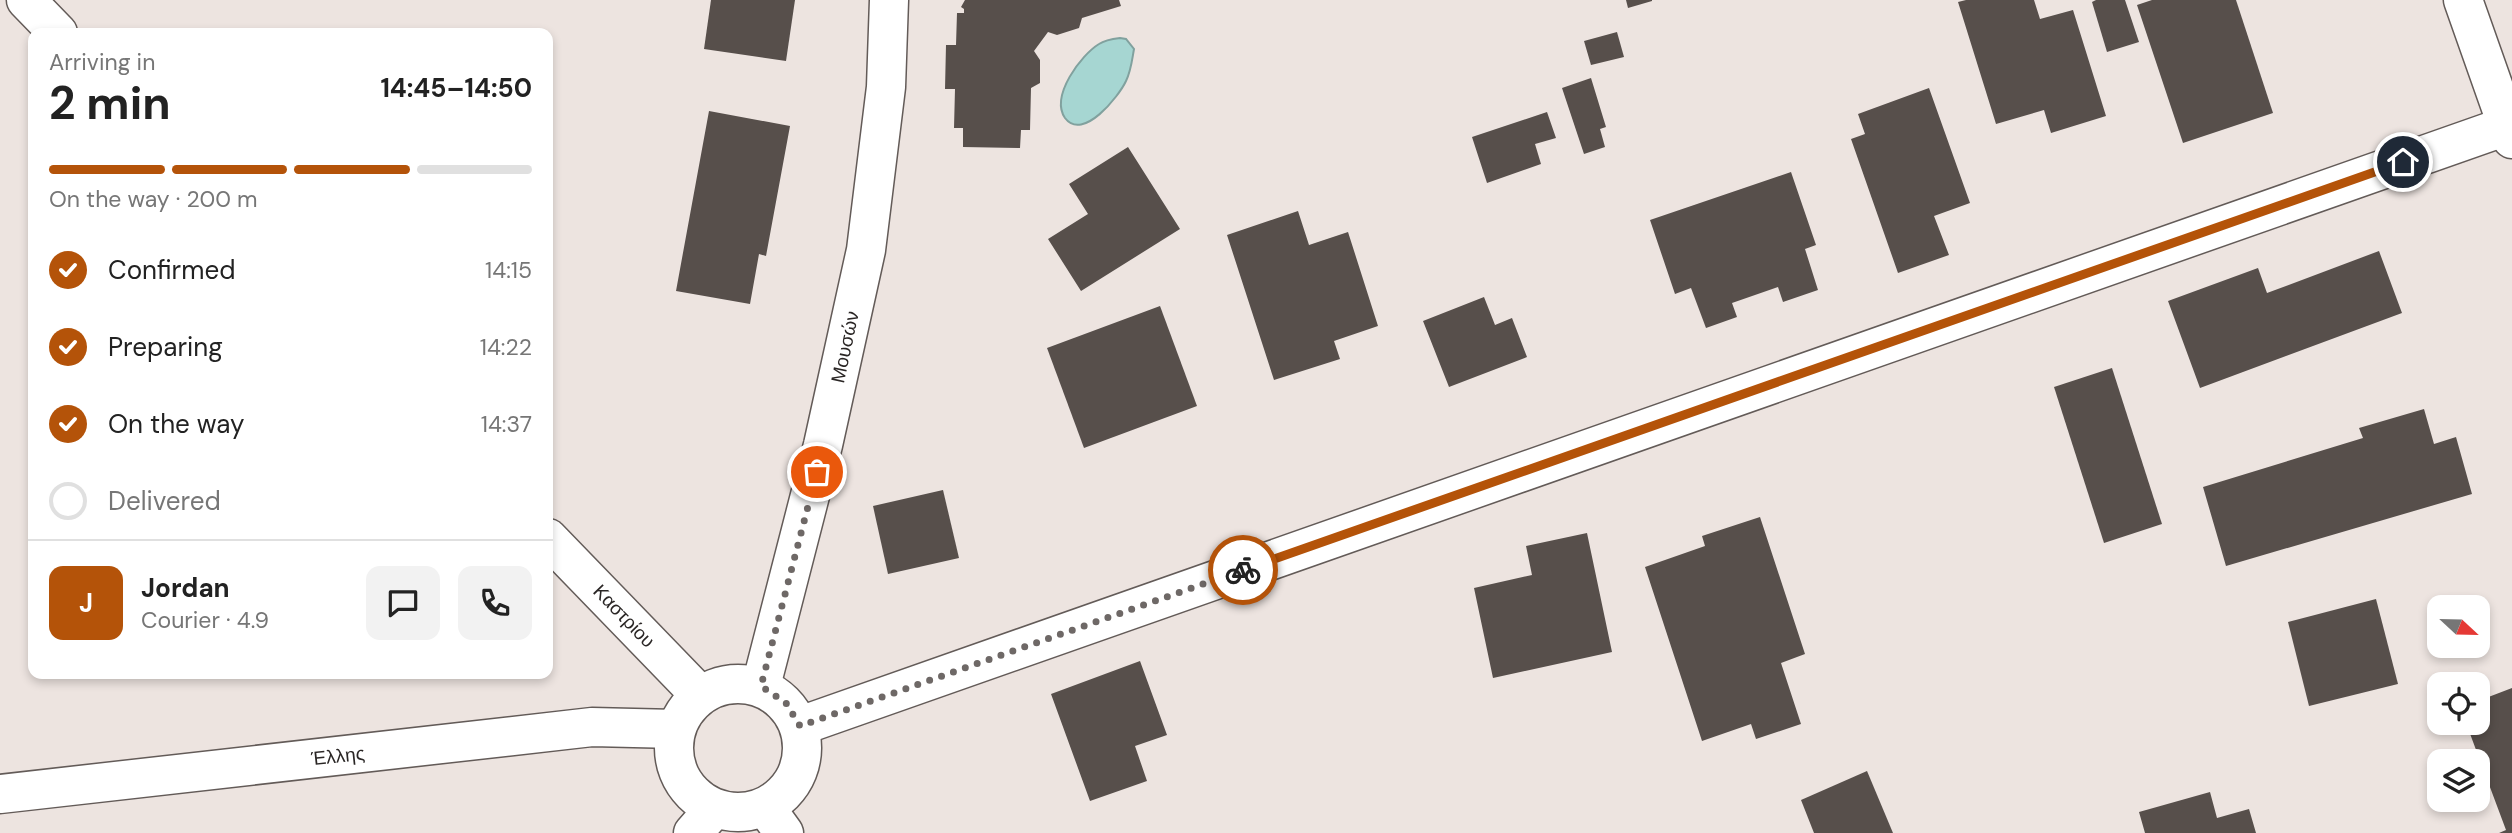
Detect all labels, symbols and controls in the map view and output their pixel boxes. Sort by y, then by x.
text: Arriving in [49,47,155,77]
text: 14:45–14:50 [380,71,532,105]
text: 2 min [49,73,171,133]
pin [2373,132,2433,192]
icon: home [2384,143,2422,181]
text: On the way · 200 m [49,184,258,214]
icon: check [49,251,87,289]
text: Confirmed [108,253,235,287]
text: 14:15 [485,255,532,285]
street label: Μουσών [825,309,865,385]
icon: check [49,328,87,366]
text: Preparing [108,330,223,364]
text: 14:22 [480,332,532,362]
icon: check [49,405,87,443]
text: On the way [108,407,244,441]
text: 14:37 [481,409,532,439]
pin [787,442,847,502]
icon: bag [798,453,836,491]
text: Delivered [108,484,221,518]
courier [1208,535,1278,605]
icon: bike [1224,551,1262,589]
button: chat [366,566,440,640]
button: phone [458,566,532,640]
text: Jordan [141,571,230,605]
street label: Καστρίου [588,579,660,653]
text: J [79,586,93,620]
north arrow [2427,595,2490,658]
map controls [2427,595,2490,812]
text: Courier · 4.9 [141,605,269,635]
button: locate [2427,672,2490,735]
street label: Έλλης [309,741,366,771]
button: layers [2427,749,2490,812]

